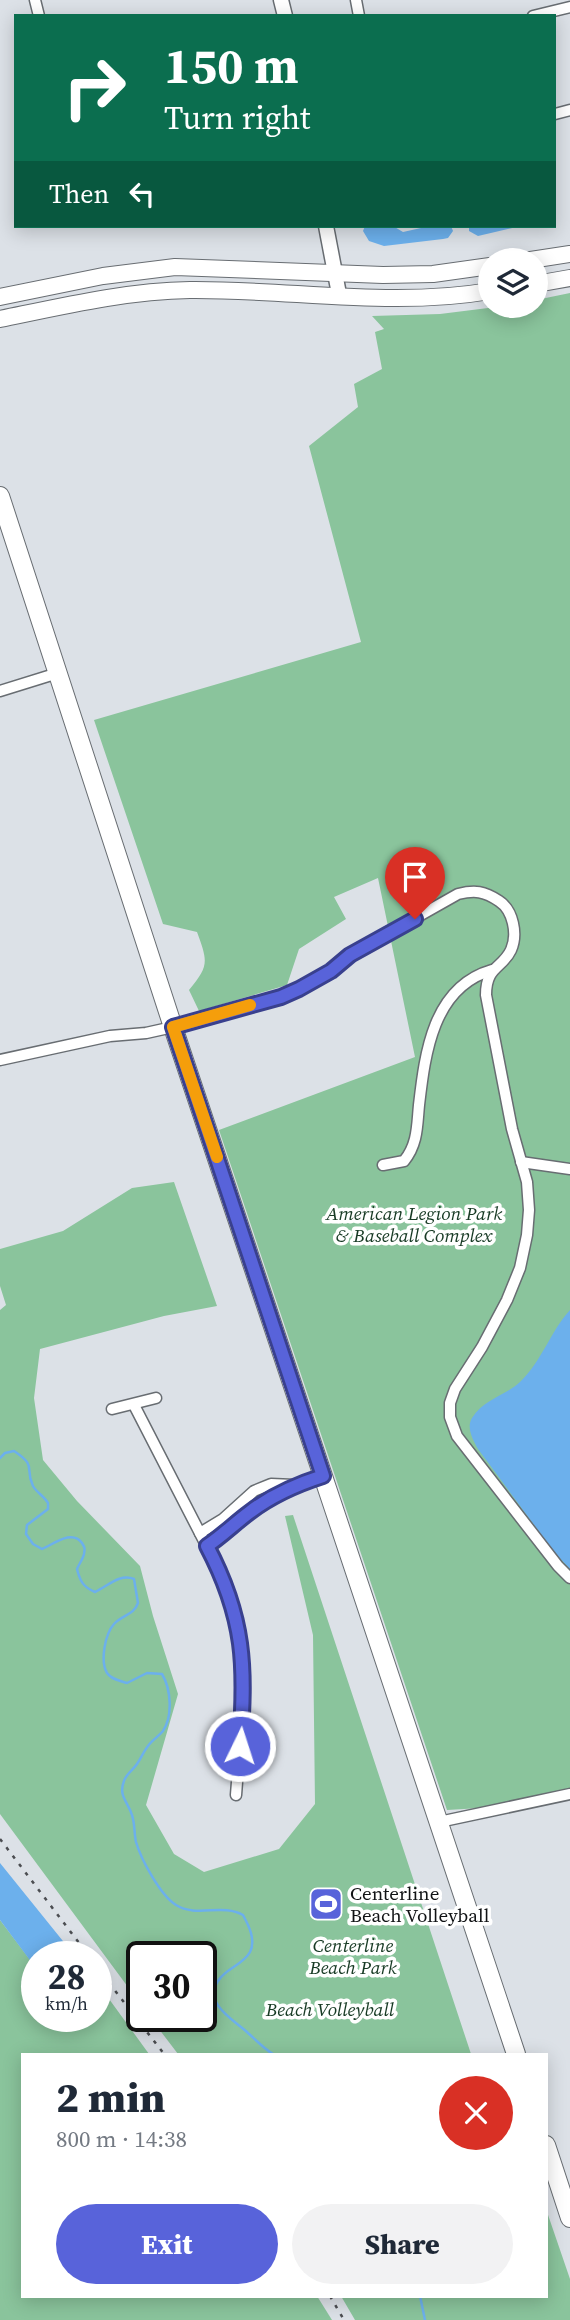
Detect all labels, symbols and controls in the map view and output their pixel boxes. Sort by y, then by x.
text: 150 m [164,32,299,99]
icon: right [49,42,140,133]
text: Turn right [164,96,310,140]
icon: left [123,175,161,213]
text: Then [49,176,109,212]
map controls [478,248,548,318]
button: layers [478,248,548,318]
pin [385,847,445,919]
icon: arrive [396,858,434,896]
park label: American Legion Park & Baseball Complex [325,1200,502,1248]
position arrow [203,1709,277,1783]
place label: Centerline Beach Volleyball [350,1880,490,1928]
sports icon: Centerline Beach Volleyball [307,1885,345,1923]
park label: Centerline Beach Park [308,1932,397,1980]
speed limit sign: 30 [126,1941,217,2032]
text: 28 [48,1953,85,2001]
text: km/h [45,1991,88,2016]
park label: Beach Volleyball [265,1996,395,2022]
text: 2 min [56,2068,166,2126]
button: close [439,2076,513,2150]
text: 800 m · 14:38 [56,2123,187,2155]
button: Exit [56,2204,278,2284]
button: Share [292,2204,513,2284]

